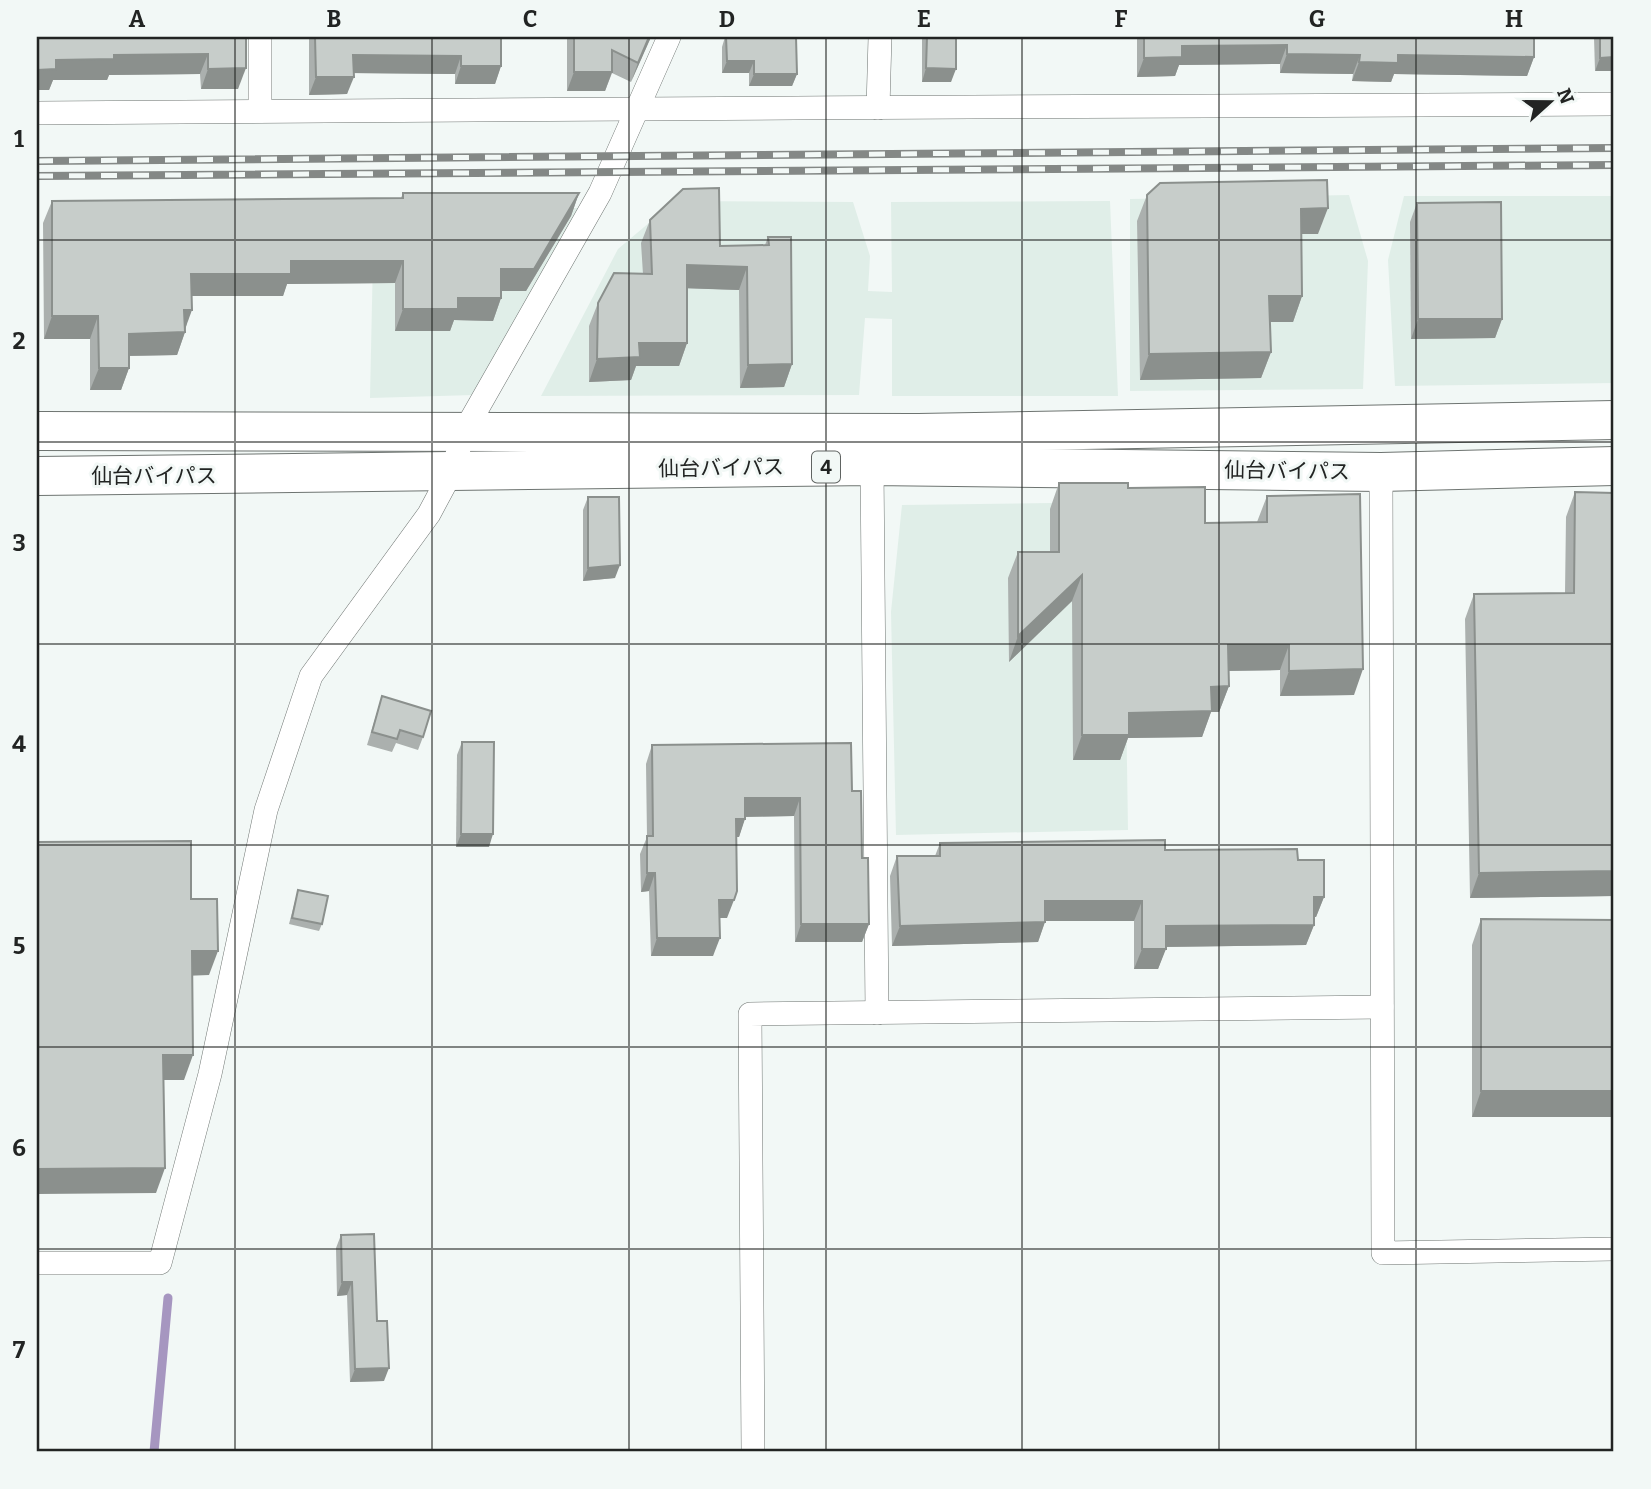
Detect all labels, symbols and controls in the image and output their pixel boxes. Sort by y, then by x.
text: A [129,5,146,33]
text: B [327,5,341,33]
text: C [523,5,537,33]
text: D [719,5,735,33]
text: E [917,5,931,33]
text: F [1115,5,1128,33]
text: G [1309,5,1326,33]
text: H [1505,5,1523,33]
north arrow [1514,66,1584,136]
text: N [1552,85,1579,107]
text: 1 [14,125,24,153]
text: 2 [13,327,26,355]
road number: 4 [812,452,840,482]
street label: 仙台バイパス [658,454,784,482]
street label: 仙台バイパス [1224,457,1350,485]
street label: 仙台バイパス [91,463,217,489]
text: 3 [12,529,26,557]
text: 4 [12,730,26,758]
text: 5 [13,932,25,960]
text: 6 [12,1134,26,1162]
text: 7 [13,1336,26,1364]

